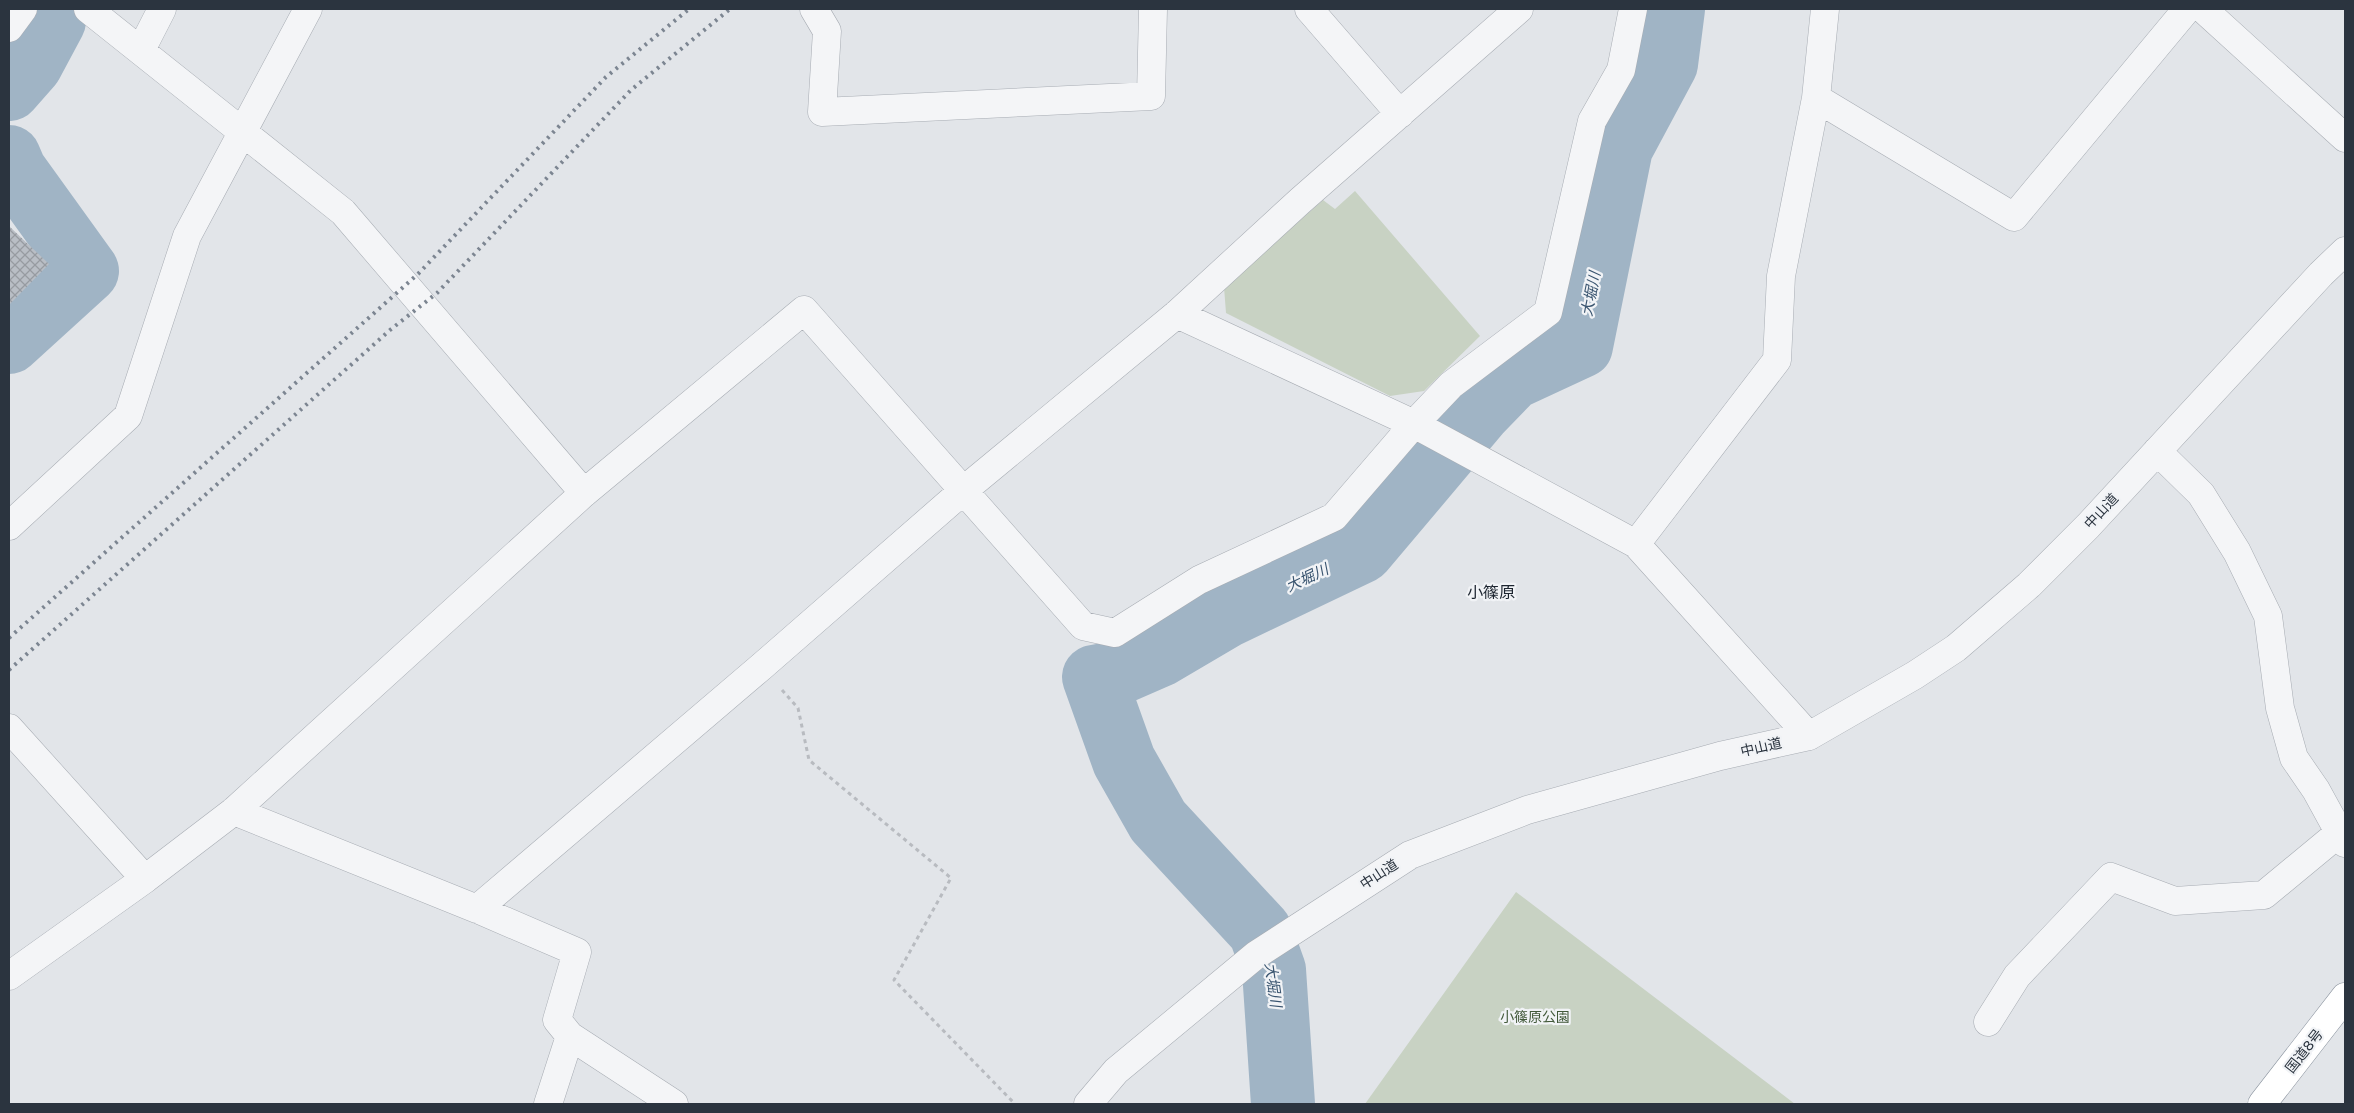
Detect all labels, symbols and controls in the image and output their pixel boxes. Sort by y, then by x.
water label: 大堀川 [1578,268,1605,318]
street label: 中山道 [2081,490,2122,532]
water label: 大堀川 [1283,559,1333,596]
district label: 小篠原 [1467,583,1515,603]
street label: 中山道 [1739,734,1783,760]
street label: 中山道 [1357,856,1402,893]
water label: 大堀川 [1261,961,1285,1011]
park label: 小篠原公園 [1500,1009,1570,1026]
street label: 国道8号 [2282,1026,2327,1077]

